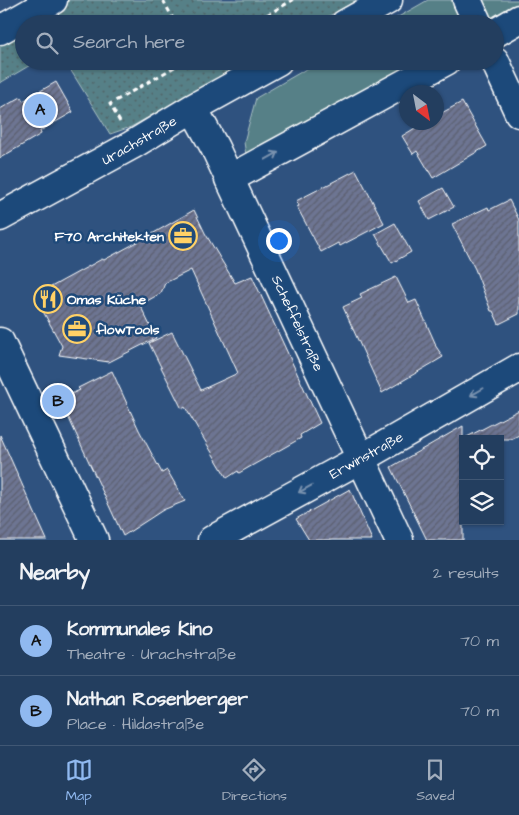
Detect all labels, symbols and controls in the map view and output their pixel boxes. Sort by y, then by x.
search box [15,15,504,70]
icon: search [33,29,61,57]
text: Search here [73,29,185,56]
north arrow [399,85,444,130]
pin: A [24,91,56,129]
street label: Urachstraße [98,111,181,170]
one-way arrow [264,151,279,160]
office icon: F70 Architekten [168,221,198,251]
place label: F70 Architekten [55,227,164,247]
your location [266,228,292,254]
street label: Scheffelstraße [266,272,328,375]
restaurant icon: Omas Küche [33,284,63,314]
place label: Omas Küche [67,290,146,310]
office icon: flowTools [62,314,92,344]
place label: flowTools [95,320,159,340]
pin: B [42,382,74,420]
one-way arrow [469,387,484,397]
street label: Erwinstraße [326,427,407,484]
map controls [459,435,504,525]
button: locate [459,435,504,480]
button: layers [459,480,504,525]
one-way arrow [297,484,312,494]
text: Nearby [20,558,90,587]
text: 2 results [433,562,499,584]
text: Kommunales Kino [67,616,213,643]
text: A [31,630,41,652]
text: 70 m [460,630,499,652]
text: Theatre · Urachstraße [67,643,236,665]
text: Nathan Rosenberger [67,686,248,713]
text: B [30,700,42,722]
text: 70 m [460,700,499,722]
text: Place · Hildastraße [67,713,204,735]
tab: Map [65,756,93,806]
tab: Directions [222,756,287,806]
tab: Saved [416,756,454,806]

